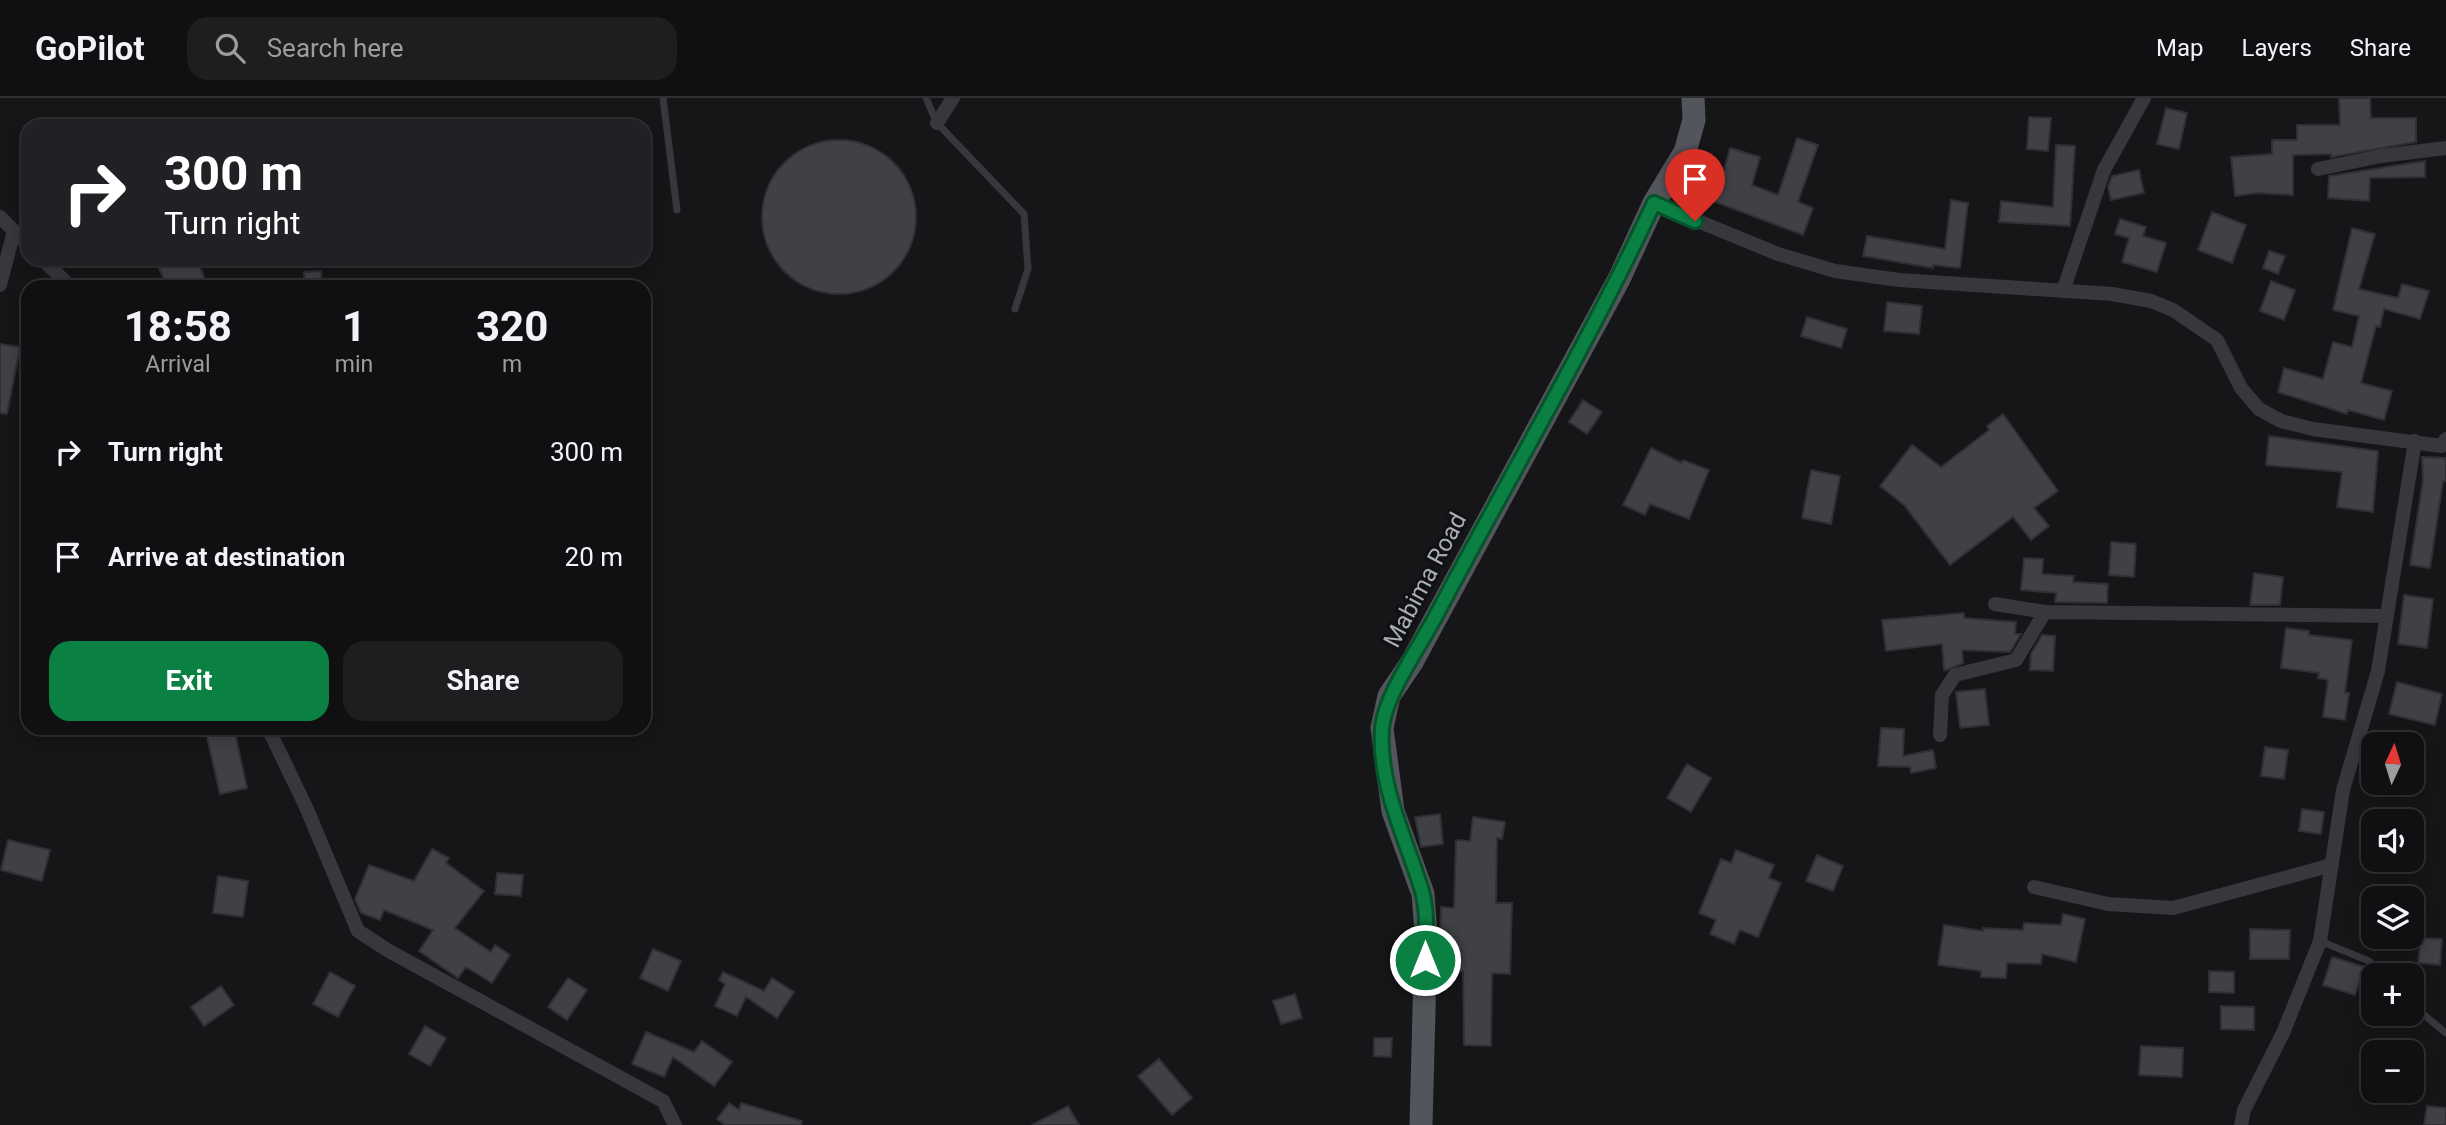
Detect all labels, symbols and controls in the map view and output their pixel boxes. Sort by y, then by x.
search box [187,17,677,80]
text: GoPilot [35,29,145,68]
icon: search [211,29,249,67]
text: Search here [267,33,403,63]
text: Map [2156,34,2204,62]
text: Layers [2242,34,2312,62]
text: Share [2350,34,2411,62]
text: 300 m [164,145,303,202]
icon: right [49,147,140,238]
pin [1665,149,1725,221]
icon: arrive [1676,160,1714,198]
text: Turn right [164,204,300,242]
text: 18:58 [124,302,232,351]
text: 1 [342,302,366,351]
text: 320 [476,302,548,351]
text: Arrival [145,351,211,378]
text: min [335,351,373,378]
text: m [502,351,522,378]
icon: right [49,433,87,471]
text: Turn right [108,437,223,467]
text: 300 m [550,437,623,467]
street label: Mabima Road [1378,508,1472,652]
icon: arrive [49,538,87,576]
text: Arrive at destination [108,542,345,572]
text: 20 m [565,542,623,572]
button: Exit [49,641,329,721]
button: Share [343,641,623,721]
north arrow [2361,732,2424,794]
map controls [2361,732,2424,1103]
button: sound [2361,809,2424,872]
button: layers [2361,886,2424,949]
position arrow [1388,923,1462,997]
button: + [2361,963,2424,1026]
button: − [2361,1040,2424,1103]

